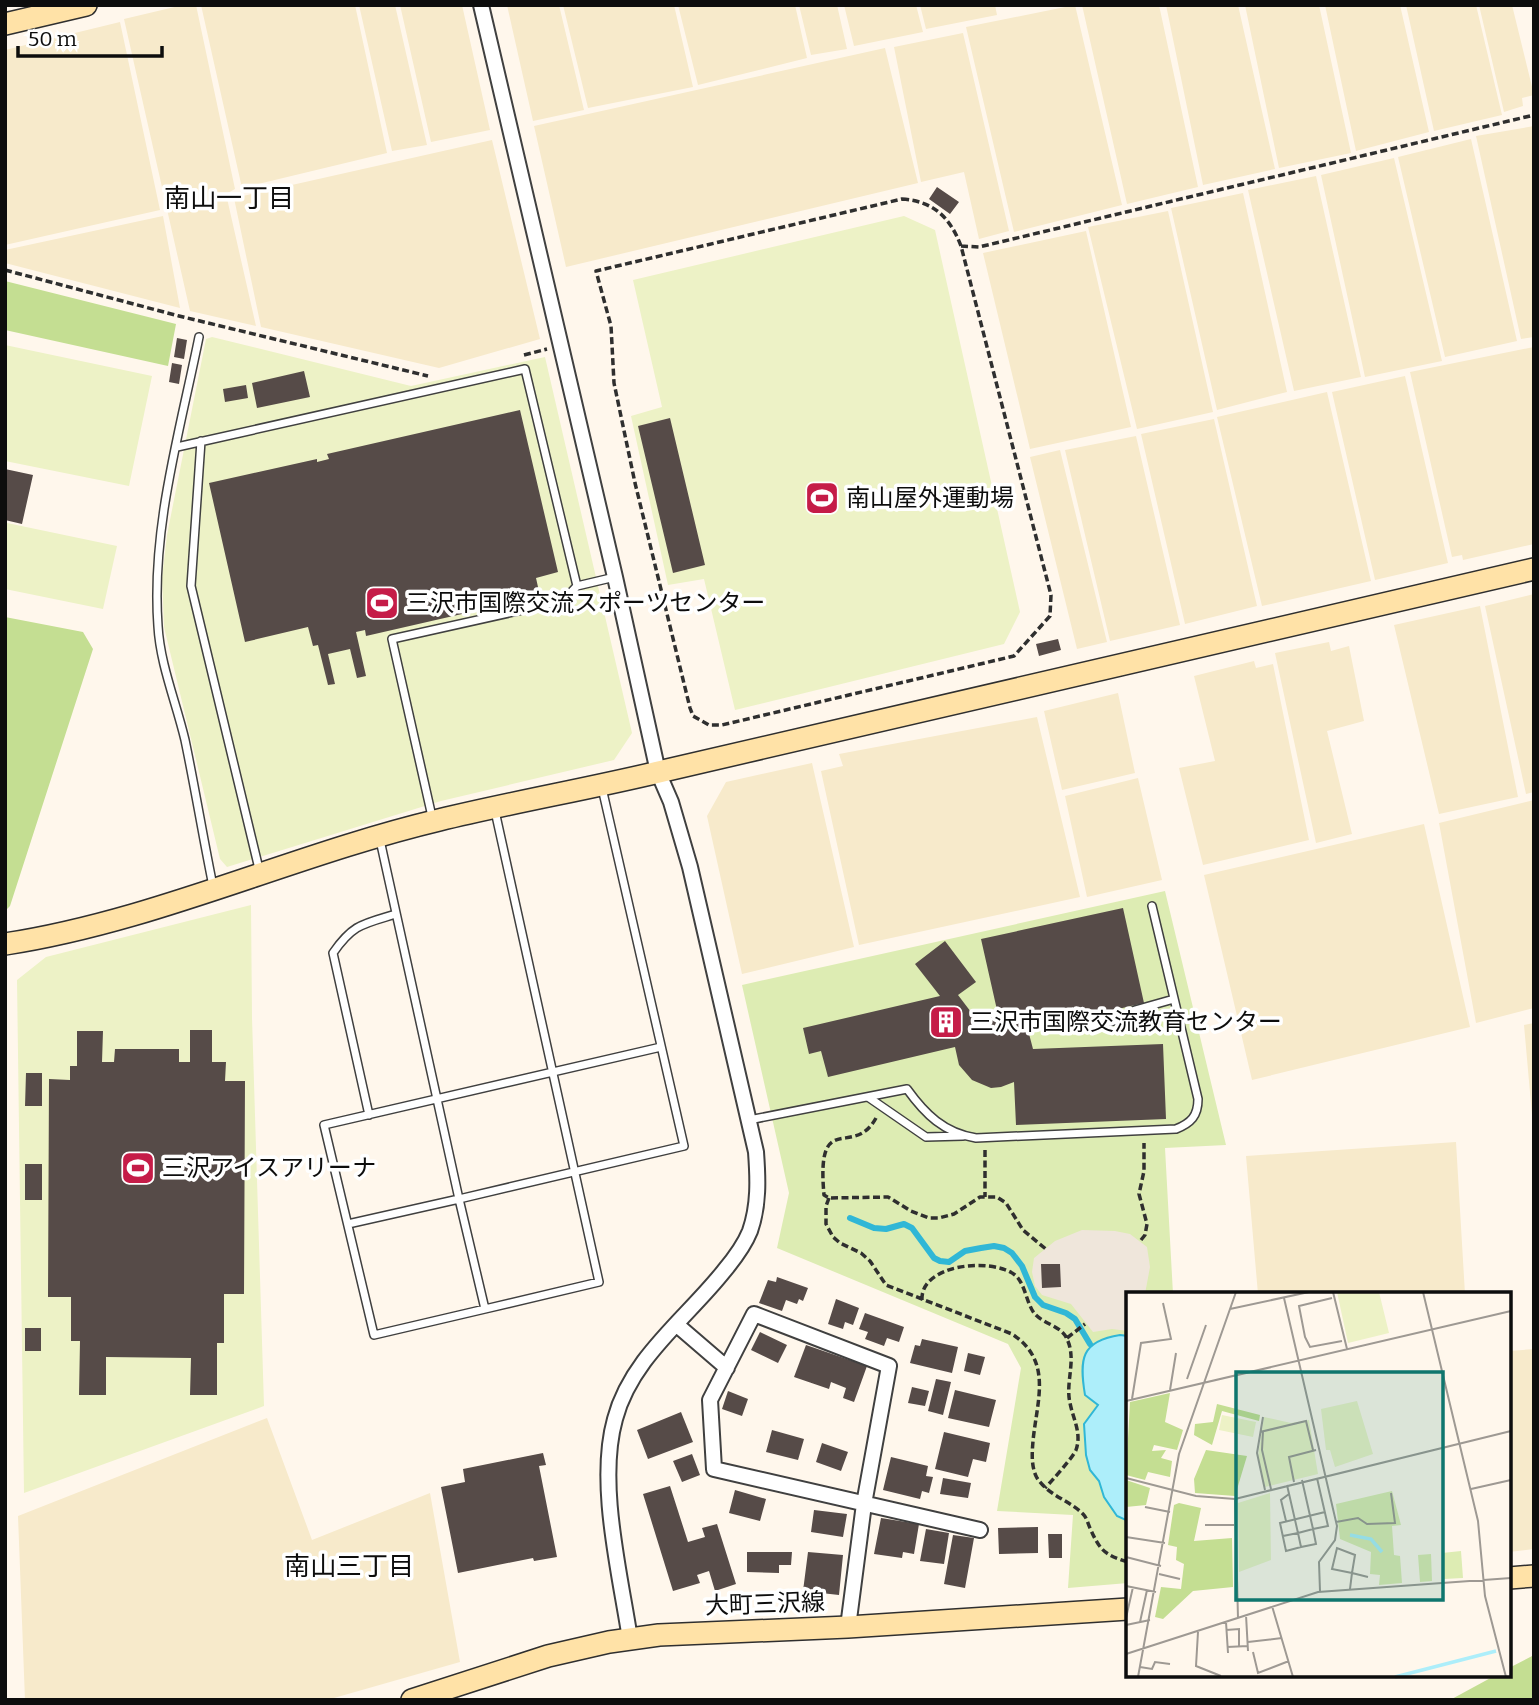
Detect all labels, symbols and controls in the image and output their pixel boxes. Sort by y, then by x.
scale bar [18,14,161,58]
text: 50 m [28,26,77,52]
district label: 南山一丁目 [164,183,294,214]
sports icon: 南山屋外運動場 [803,479,841,517]
place label: 南山屋外運動場 [846,484,1014,512]
sports icon: 三沢市国際交流スポーツセンター [363,584,401,622]
place label: 三沢市国際交流スポーツセンター [406,589,766,617]
building icon: 三沢市国際交流教育センター [927,1003,965,1041]
place label: 三沢市国際交流教育センター [970,1008,1282,1036]
sports icon: 三沢アイスアリーナ [119,1149,157,1187]
place label: 三沢アイスアリーナ [162,1154,376,1182]
inset map [1126,1292,1511,1677]
district label: 南山三丁目 [284,1551,414,1582]
street label: 大町三沢線 [705,1588,825,1620]

